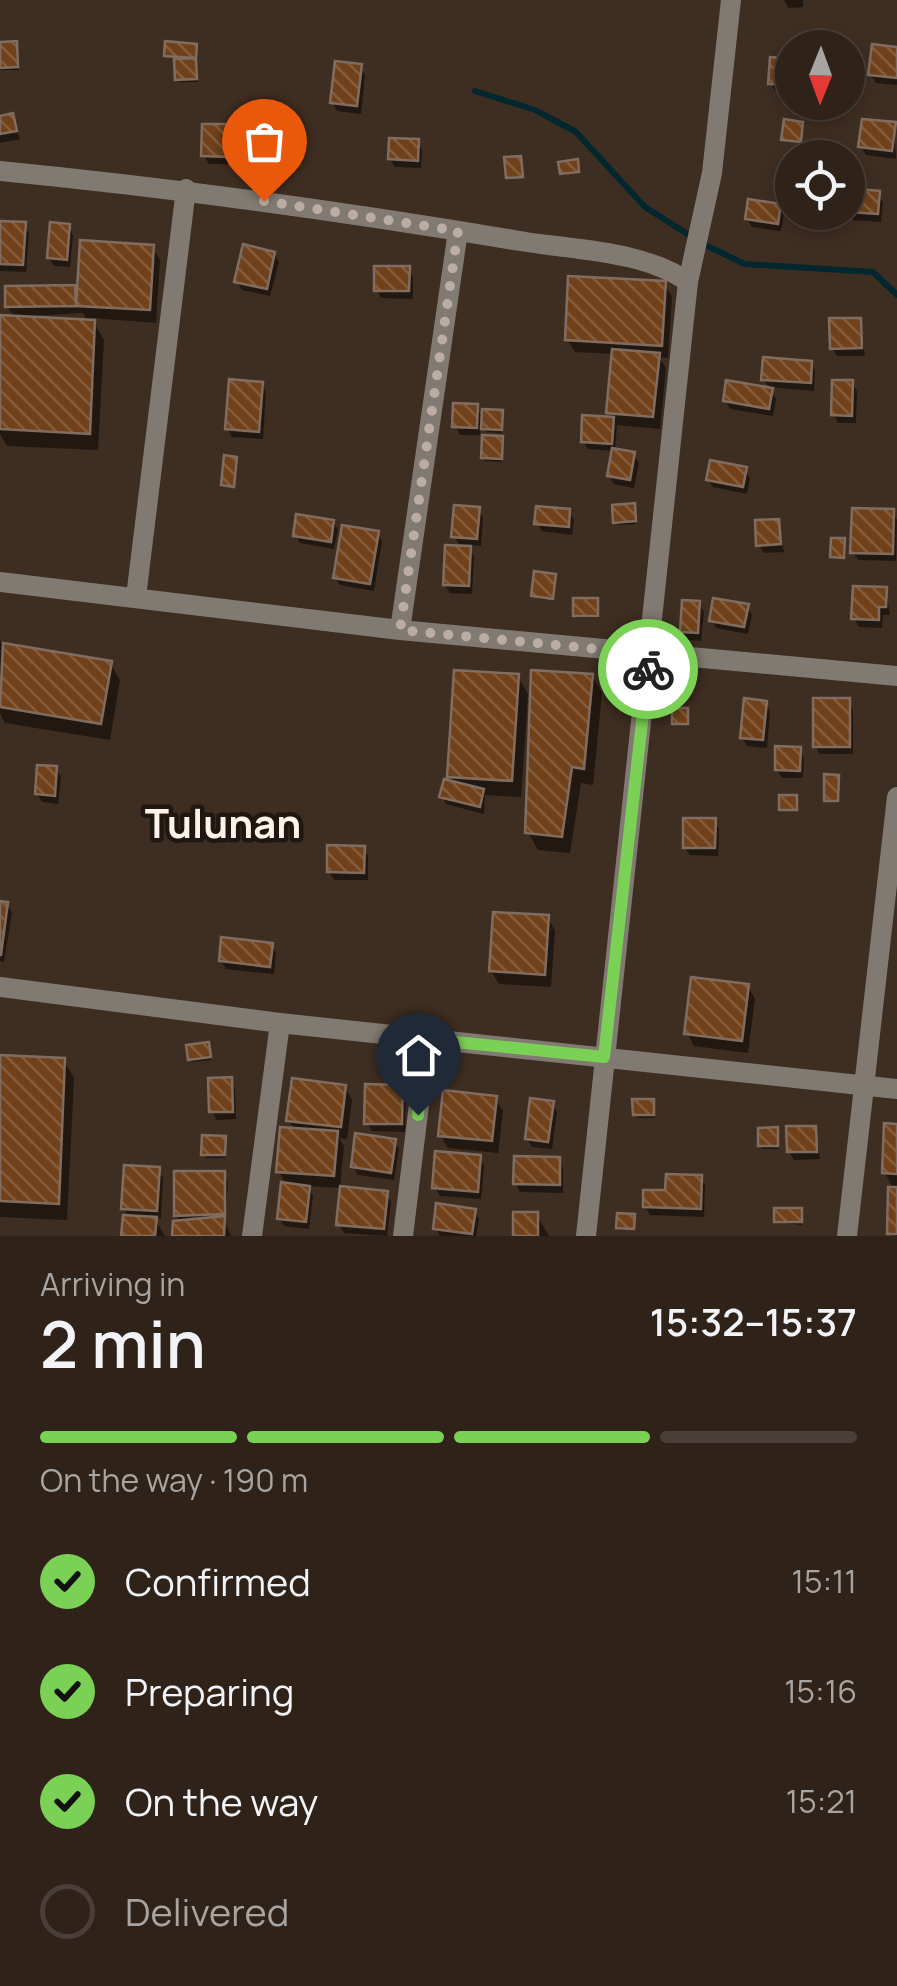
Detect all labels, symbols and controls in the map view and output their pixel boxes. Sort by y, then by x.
north arrow [775,30,865,120]
map controls [775,30,865,230]
pin [222,99,307,202]
icon: bag [237,114,292,169]
button: locate [775,140,865,230]
courier [598,619,698,719]
icon: bike [621,642,676,697]
district label: Tulunan [145,795,301,850]
pin [376,1013,461,1116]
icon: home [391,1028,446,1083]
text: Arriving in [40,1262,185,1306]
text: 15:32–15:37 [650,1295,857,1347]
text: 2 min [40,1299,206,1388]
text: On the way · 190 m [40,1458,308,1502]
icon: check [40,1554,95,1609]
text: Confirmed [125,1555,311,1607]
text: 15:11 [792,1559,857,1603]
icon: check [40,1664,95,1719]
text: Preparing [125,1665,294,1717]
text: 15:16 [784,1669,857,1713]
icon: check [40,1774,95,1829]
text: On the way [125,1775,318,1827]
text: 15:21 [786,1779,857,1823]
text: Delivered [125,1885,289,1937]

